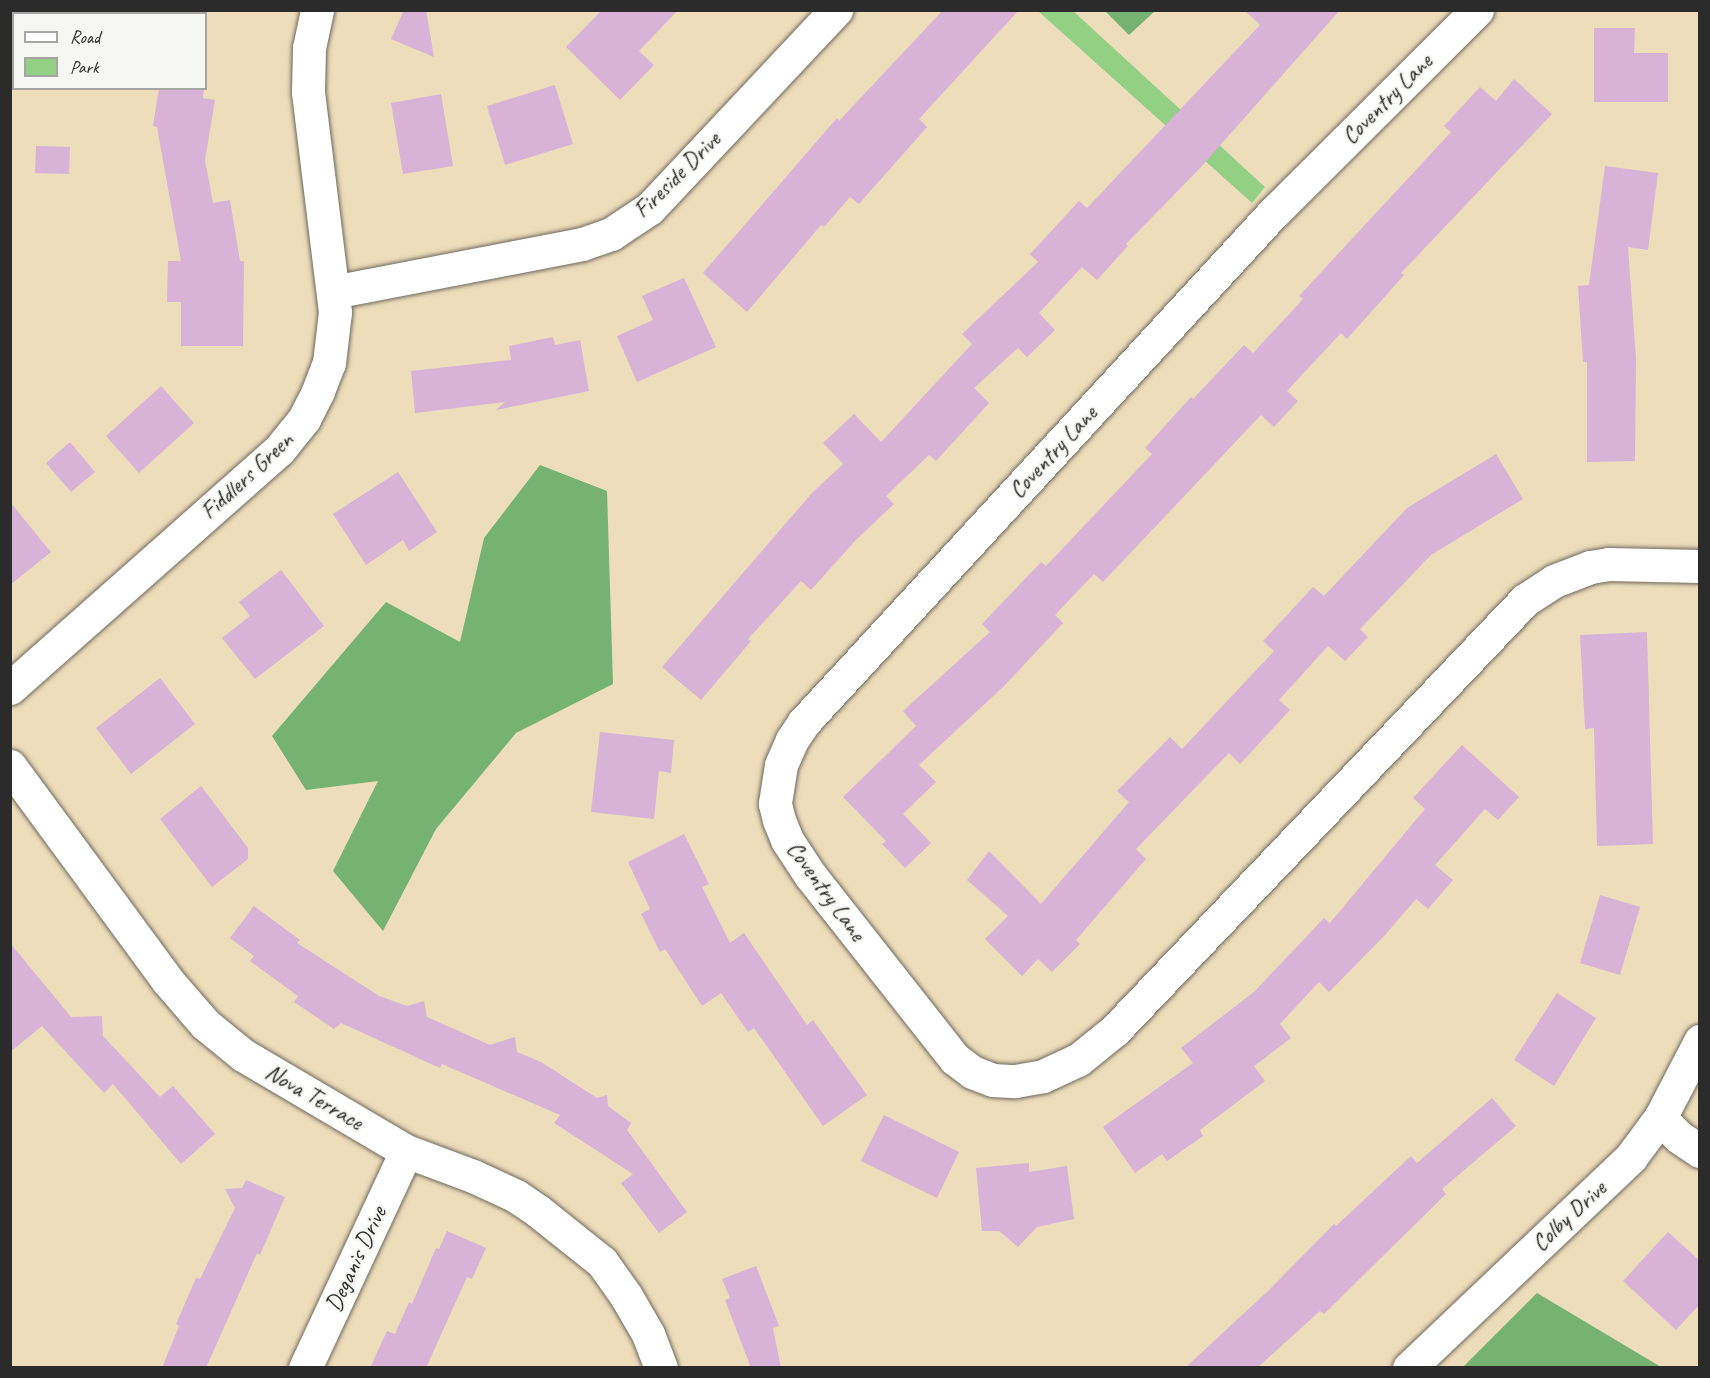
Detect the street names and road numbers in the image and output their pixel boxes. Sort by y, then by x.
street label: Coventry Lane [1336,48,1438,150]
street label: Fireside Drive [628,126,726,224]
street label: Coventry Lane [1003,400,1103,504]
street label: Fiddlers Green [195,426,299,526]
street label: Coventry Lane [780,835,872,947]
street label: Nova Terrace [261,1058,367,1136]
street label: Colby Drive [1526,1174,1612,1258]
street label: Deganis Drive [319,1202,393,1316]

